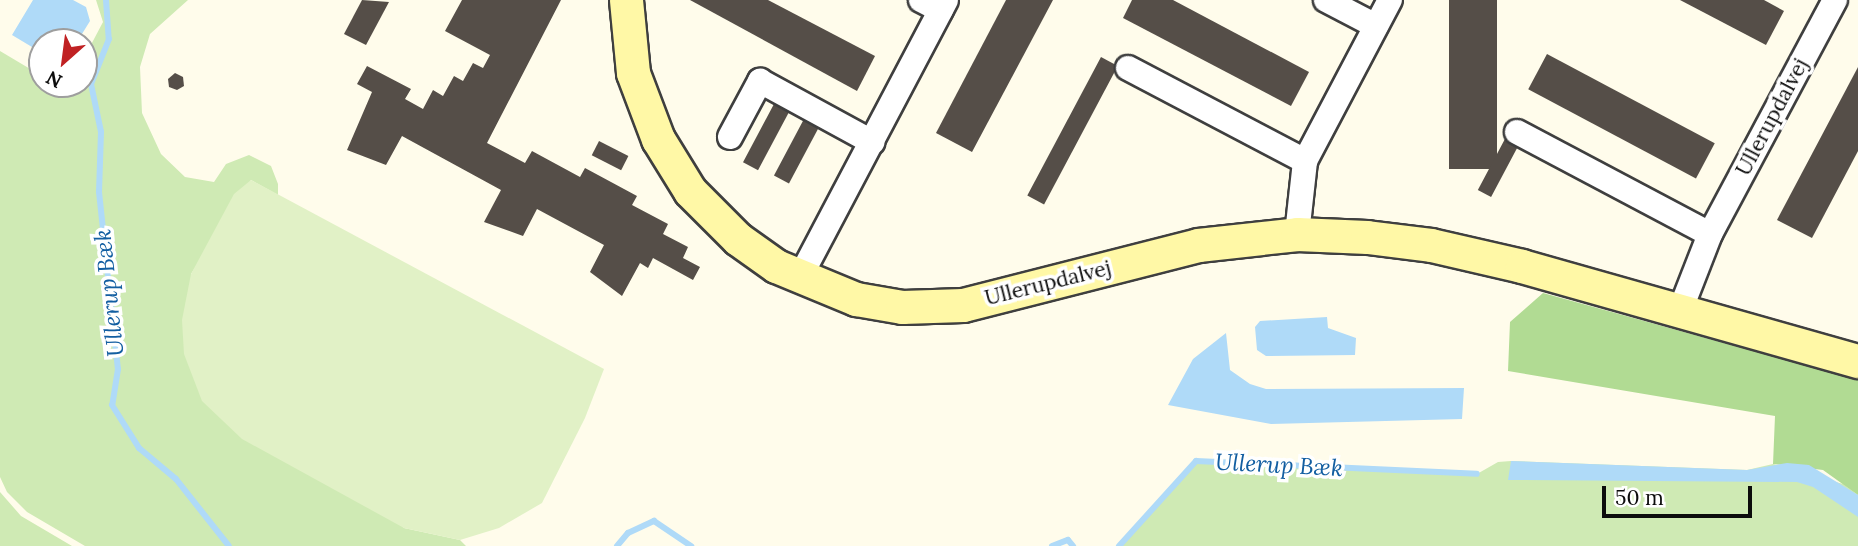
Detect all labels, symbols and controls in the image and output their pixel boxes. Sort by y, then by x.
north arrow [28,28,98,98]
street label: Ullerupdalvej [1731,54,1813,180]
text: N [42,66,66,94]
water label: Ullerup Bæk [89,228,129,358]
street label: Ullerupdalvej [982,255,1114,311]
water label: Ullerup Bæk [1214,448,1344,482]
scale bar [1606,472,1756,516]
text: 50 m [1615,484,1664,511]

